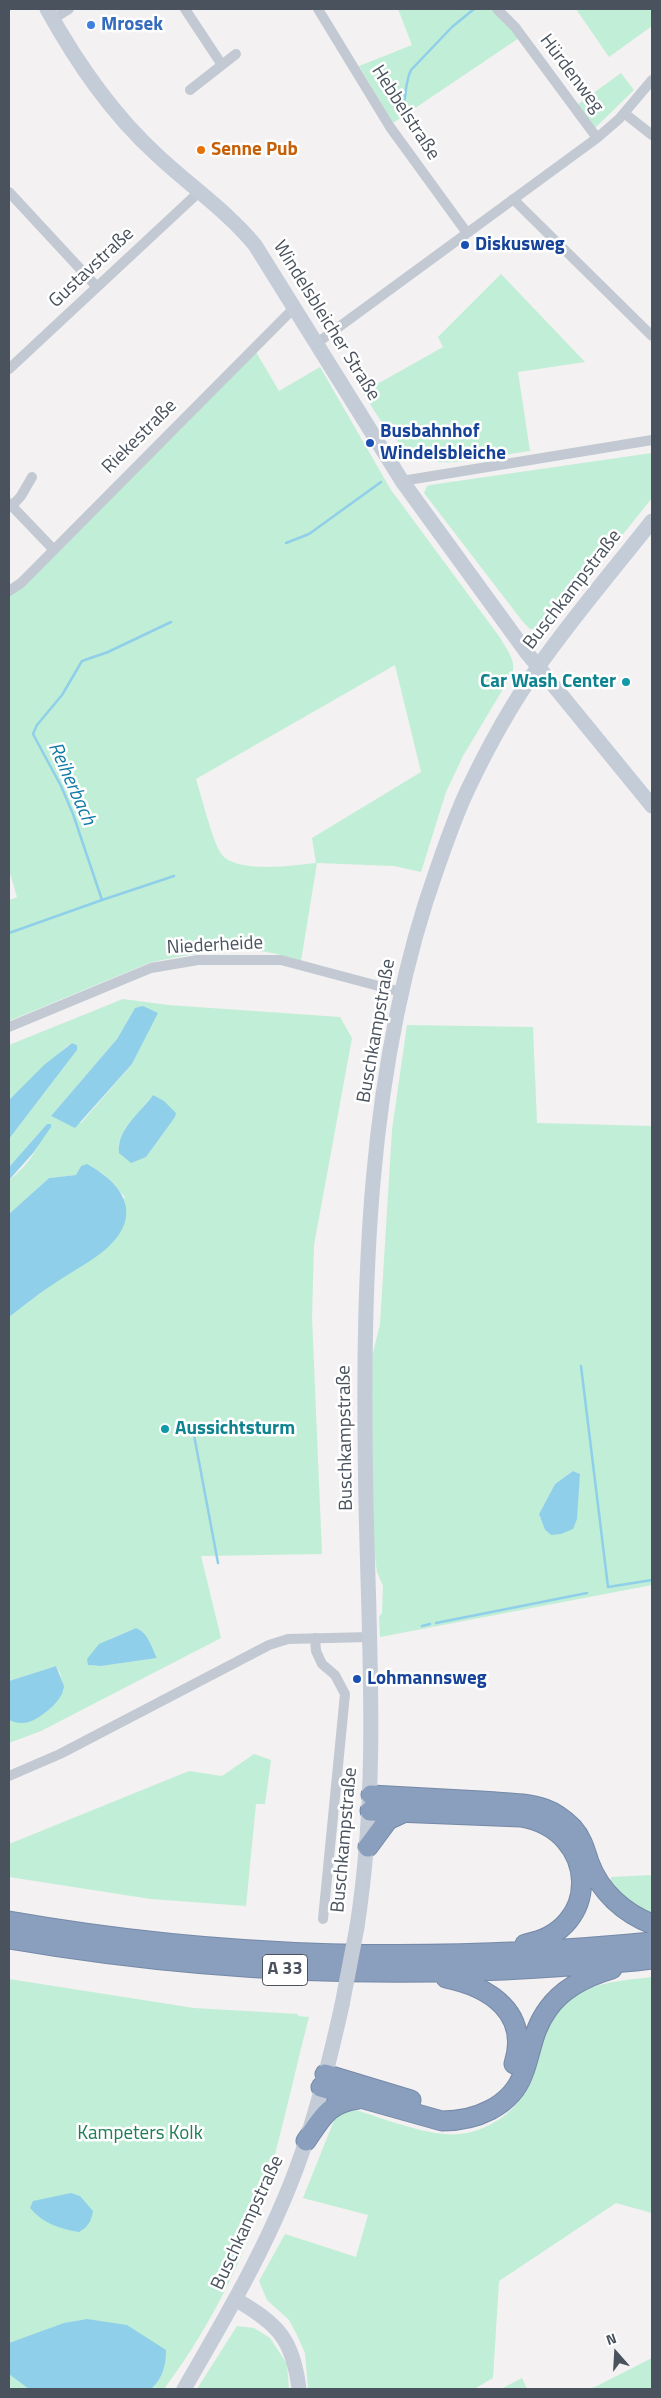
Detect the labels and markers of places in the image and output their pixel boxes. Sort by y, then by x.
place label: Mrosek [101,14,163,36]
marker: Mrosek [85,19,97,31]
place label: Senne Pub [211,139,298,161]
marker: Senne Pub [195,144,207,156]
place label: Diskusweg [475,234,565,256]
marker: Diskusweg [459,239,471,251]
place label: Busbahnhof Windelsbleiche [380,421,506,465]
marker: Busbahnhof Windelsbleiche [364,437,376,449]
place label: Car Wash Center [480,671,616,693]
marker: Car Wash Center [620,676,632,688]
place label: Aussichtsturm [175,1418,295,1440]
marker: Aussichtsturm [159,1423,171,1435]
place label: Lohmannsweg [367,1668,487,1690]
marker: Lohmannsweg [351,1673,363,1685]

